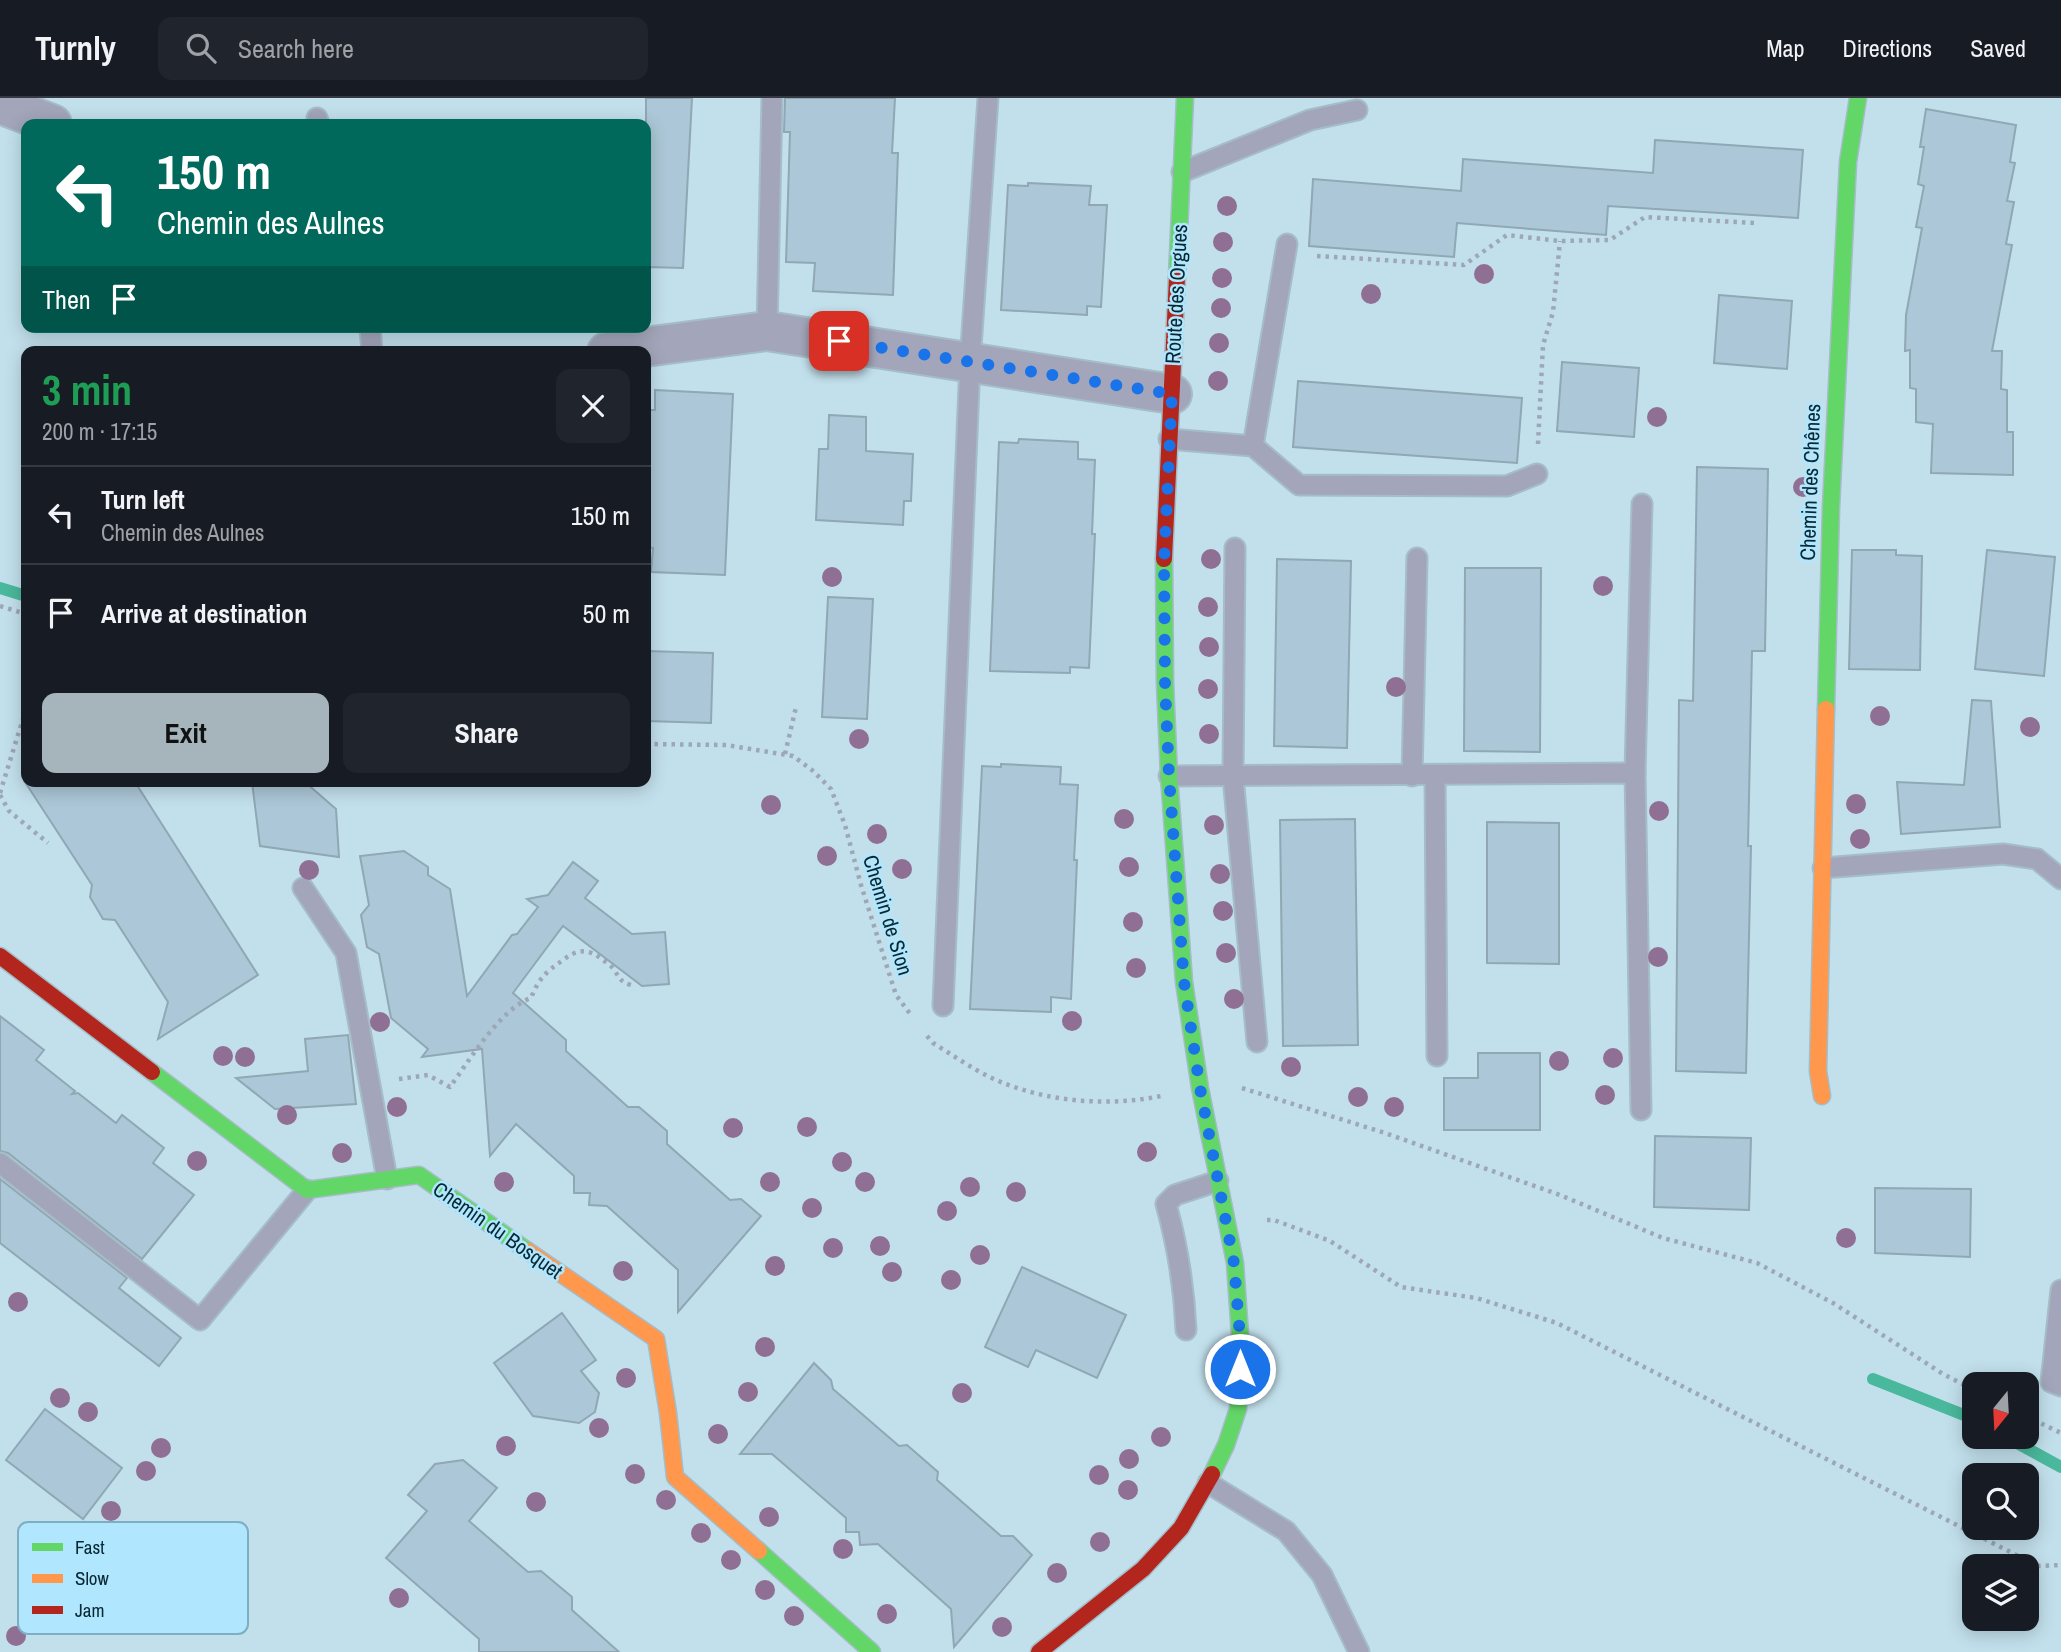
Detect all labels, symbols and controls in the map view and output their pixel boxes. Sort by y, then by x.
search box [158,17,648,80]
text: Turnly [35,26,116,70]
icon: search [182,29,220,67]
text: Search here [238,31,354,66]
text: Map [1766,32,1804,64]
text: Directions [1842,32,1932,64]
text: Saved [1970,32,2026,64]
text: 150 m [157,138,271,204]
icon: left [42,147,133,238]
text: Chemin des Aulnes [157,201,385,244]
street label: Route des Orgues [1158,223,1194,365]
icon: arrive [105,280,143,318]
text: Then [42,282,91,317]
pin [809,311,869,371]
icon: arrive [820,322,858,360]
text: 3 min [42,362,132,418]
button: close [556,369,630,443]
street label: Chemin des Chênes [1793,403,1827,561]
text: 200 m · 17:15 [42,416,157,447]
text: Turn left [101,482,185,517]
icon: left [42,496,80,534]
text: 150 m [571,498,630,533]
text: Chemin des Aulnes [101,517,265,548]
icon: arrive [42,594,80,632]
text: Arrive at destination [101,596,307,631]
text: 50 m [583,596,630,631]
button: Exit [42,693,329,773]
button: Share [343,693,630,773]
street label: Chemin de Sion [856,851,920,979]
street label: Chemin du Bosquet [427,1174,569,1286]
position arrow [1203,1332,1277,1406]
north arrow [1962,1372,2039,1449]
map controls [1962,1372,2039,1631]
button: search [1962,1463,2039,1540]
legend [18,1522,248,1634]
text: Fast [75,1534,105,1560]
button: layers [1962,1554,2039,1631]
text: Slow [75,1565,110,1591]
text: Jam [75,1597,104,1623]

